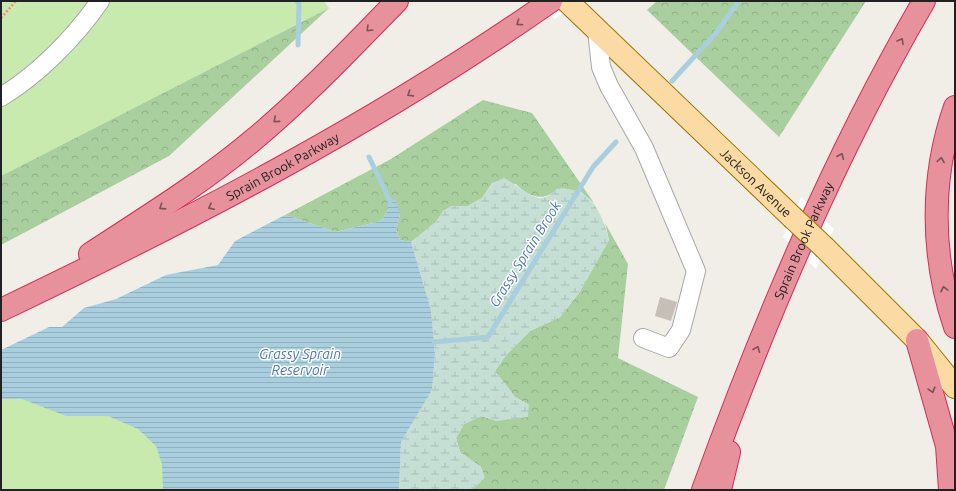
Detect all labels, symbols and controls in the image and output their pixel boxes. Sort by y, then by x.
one-way arrow [516,18,523,25]
one-way arrow [366,24,374,32]
one-way arrow [897,37,904,45]
one-way arrow [407,90,414,97]
one-way arrow [274,115,281,122]
street label: Sprain Brook Parkway [224,130,341,203]
street label: Jackson Avenue [718,145,794,220]
one-way arrow [836,153,844,160]
one-way arrow [937,157,945,163]
street label: Sprain Brook Parkway [771,180,835,301]
water label: Grassy Sprain Brook [486,197,564,310]
one-way arrow [159,202,166,210]
one-way arrow [208,202,216,209]
one-way arrow [941,286,949,292]
water label: Grassy Sprain Reservoir [259,346,341,378]
one-way arrow [752,346,760,353]
one-way arrow [927,387,936,394]

